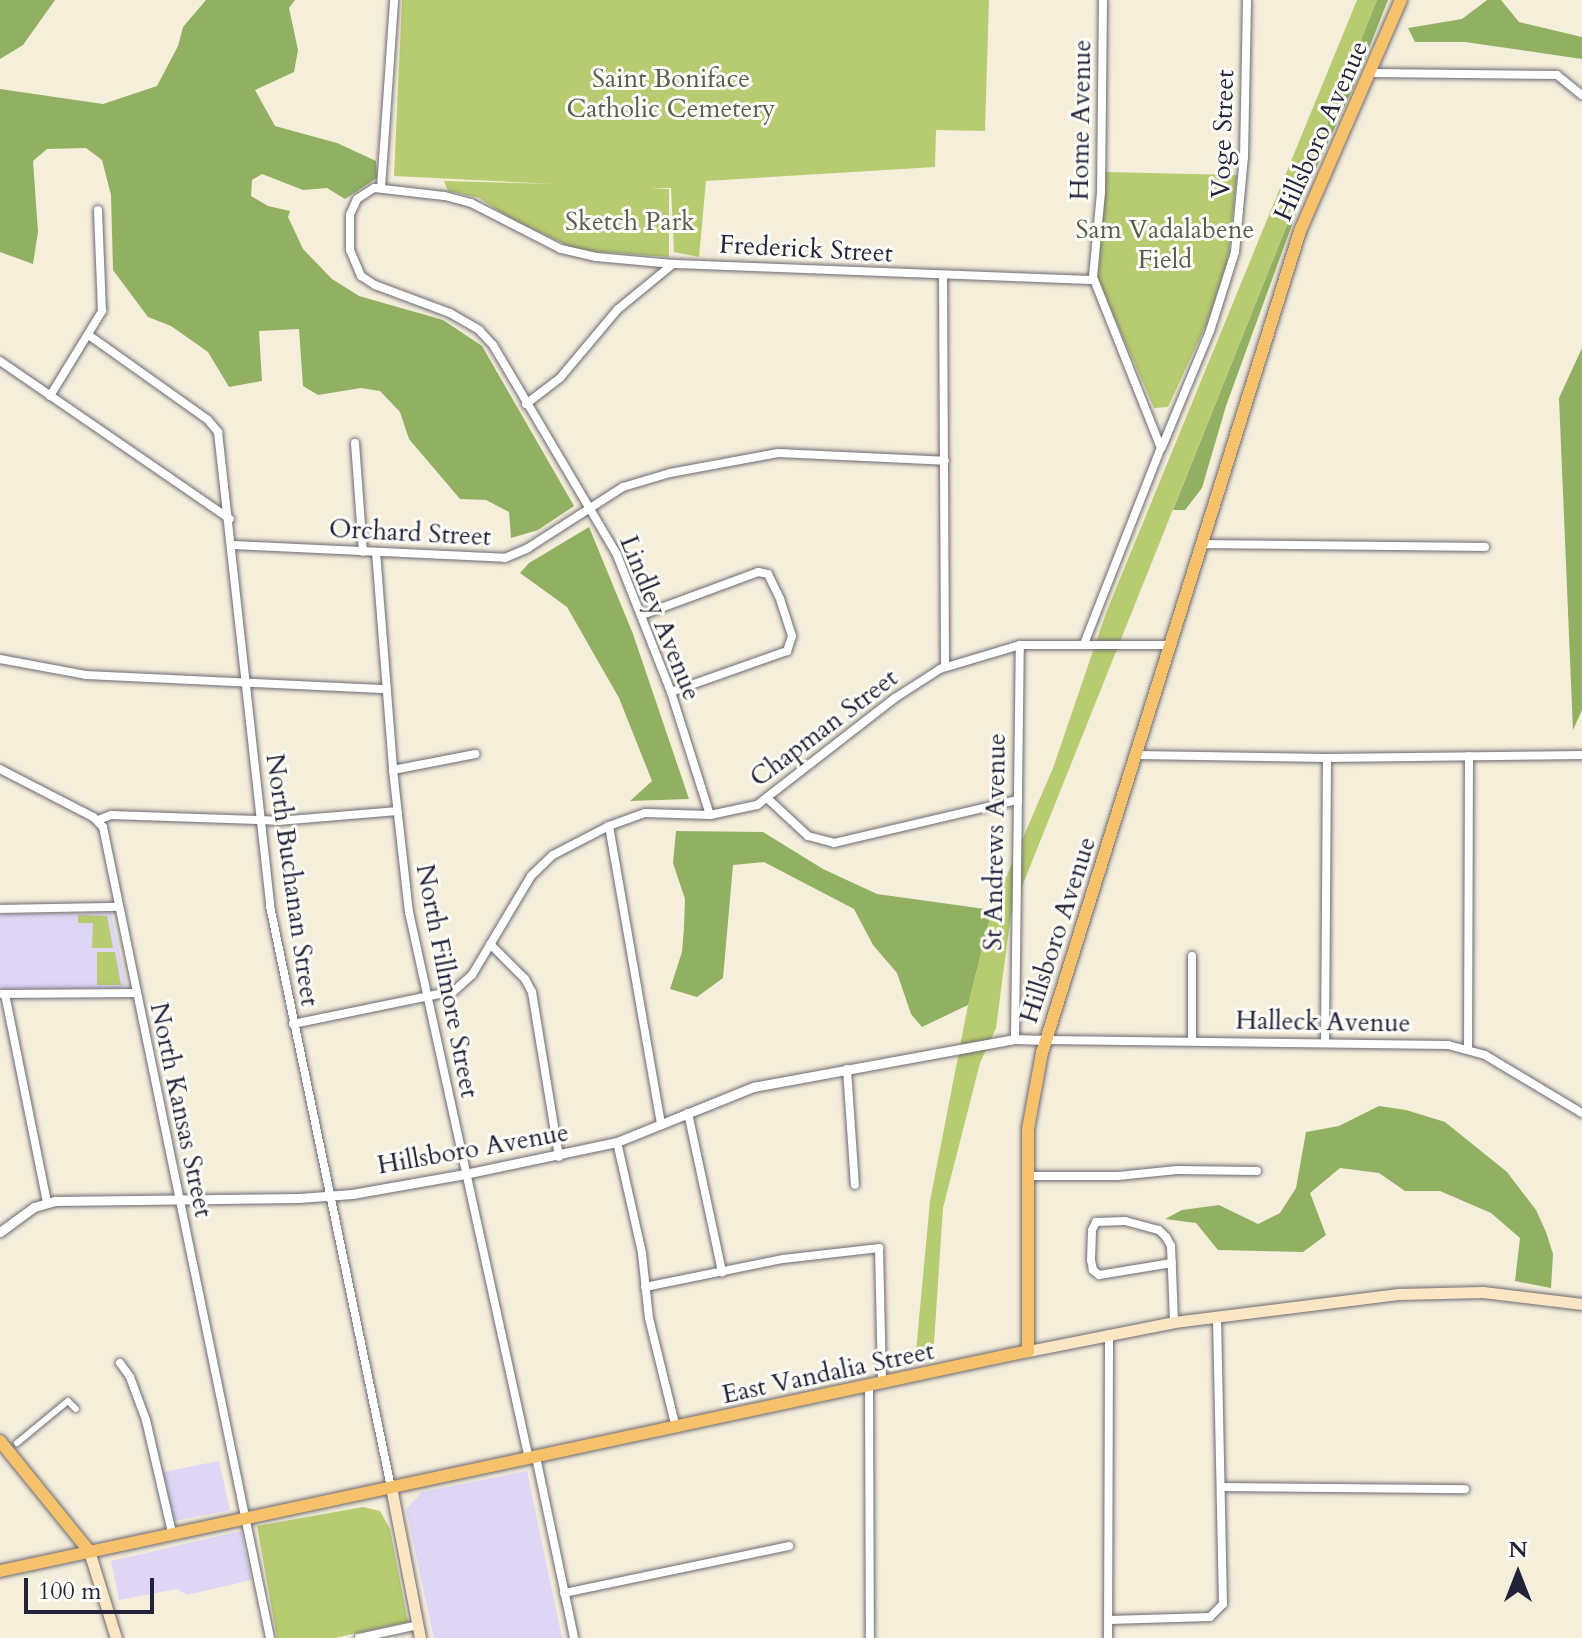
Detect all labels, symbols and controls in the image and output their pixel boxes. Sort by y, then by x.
street label: Hillsboro Avenue [1267,36,1375,226]
street label: Home Avenue [1064,39,1098,201]
park label: Saint Boniface Catholic Cemetery [566,63,776,124]
street label: Voge Street [1205,69,1241,199]
park label: Sketch Park [565,206,695,238]
park label: Sam Vadalabene Field [1076,214,1254,276]
street label: Frederick Street [718,229,894,269]
street label: Orchard Street [328,513,492,553]
street label: Lindley Avenue [613,531,707,705]
street label: Chapman Street [744,662,904,794]
street label: St Andrews Avenue [978,733,1012,951]
street label: North Buchanan Street [259,752,325,1008]
street label: Hillsboro Avenue [1013,833,1103,1027]
street label: North Fillmore Street [409,862,485,1100]
street label: North Kansas Street [143,1000,219,1220]
street label: Halleck Avenue [1235,1005,1411,1039]
street label: Hillsboro Avenue [375,1117,571,1181]
street label: East Vandalia Street [719,1335,937,1411]
north arrow [1478,1534,1558,1614]
text: N [1508,1535,1528,1565]
scale bar [28,1562,158,1612]
text: 100 m [38,1575,102,1608]

